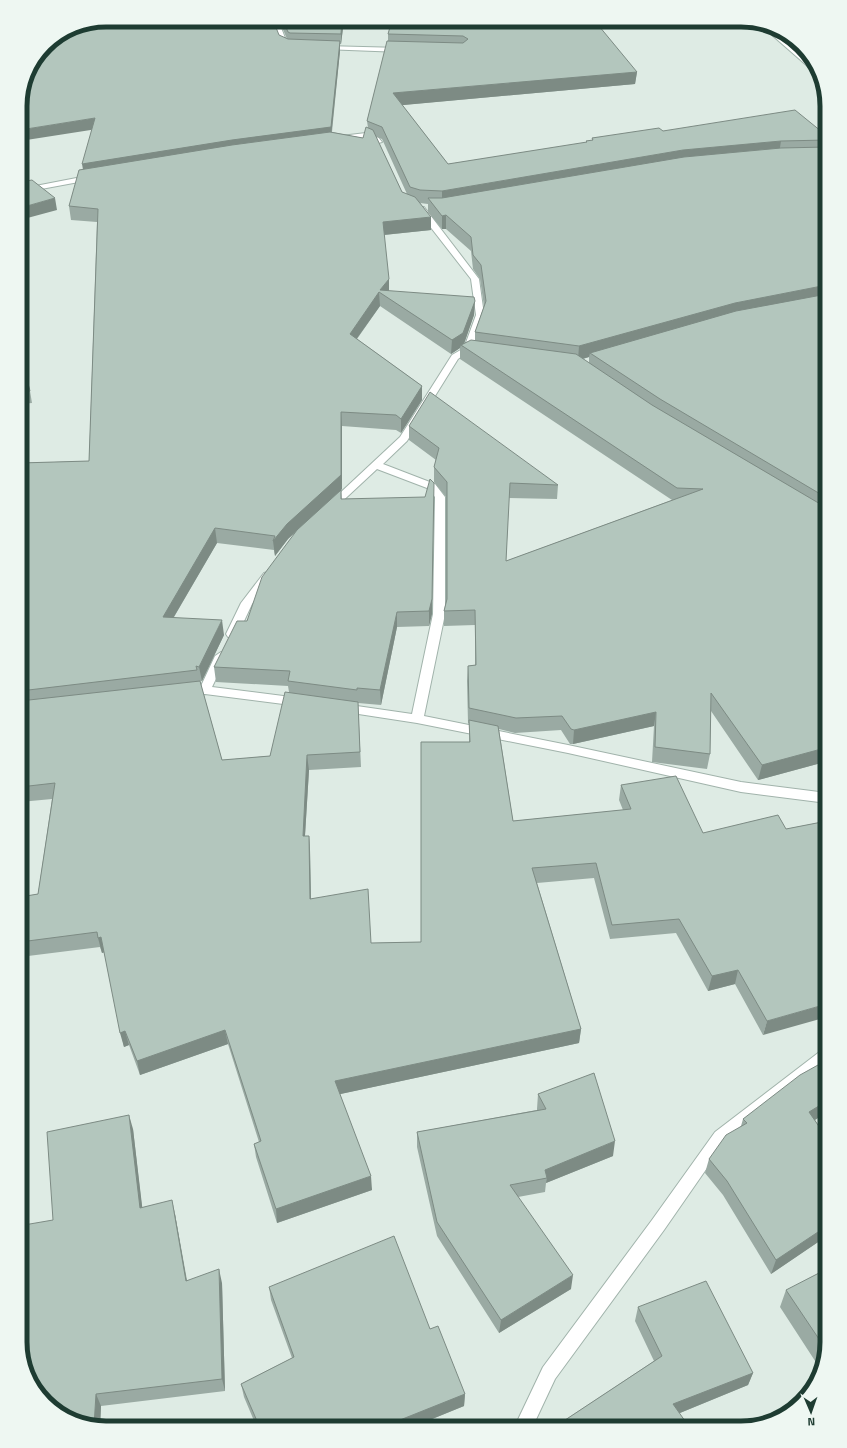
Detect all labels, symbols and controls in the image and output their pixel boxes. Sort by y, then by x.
north arrow [791,1392,831,1432]
text: N [807,1414,815,1430]

